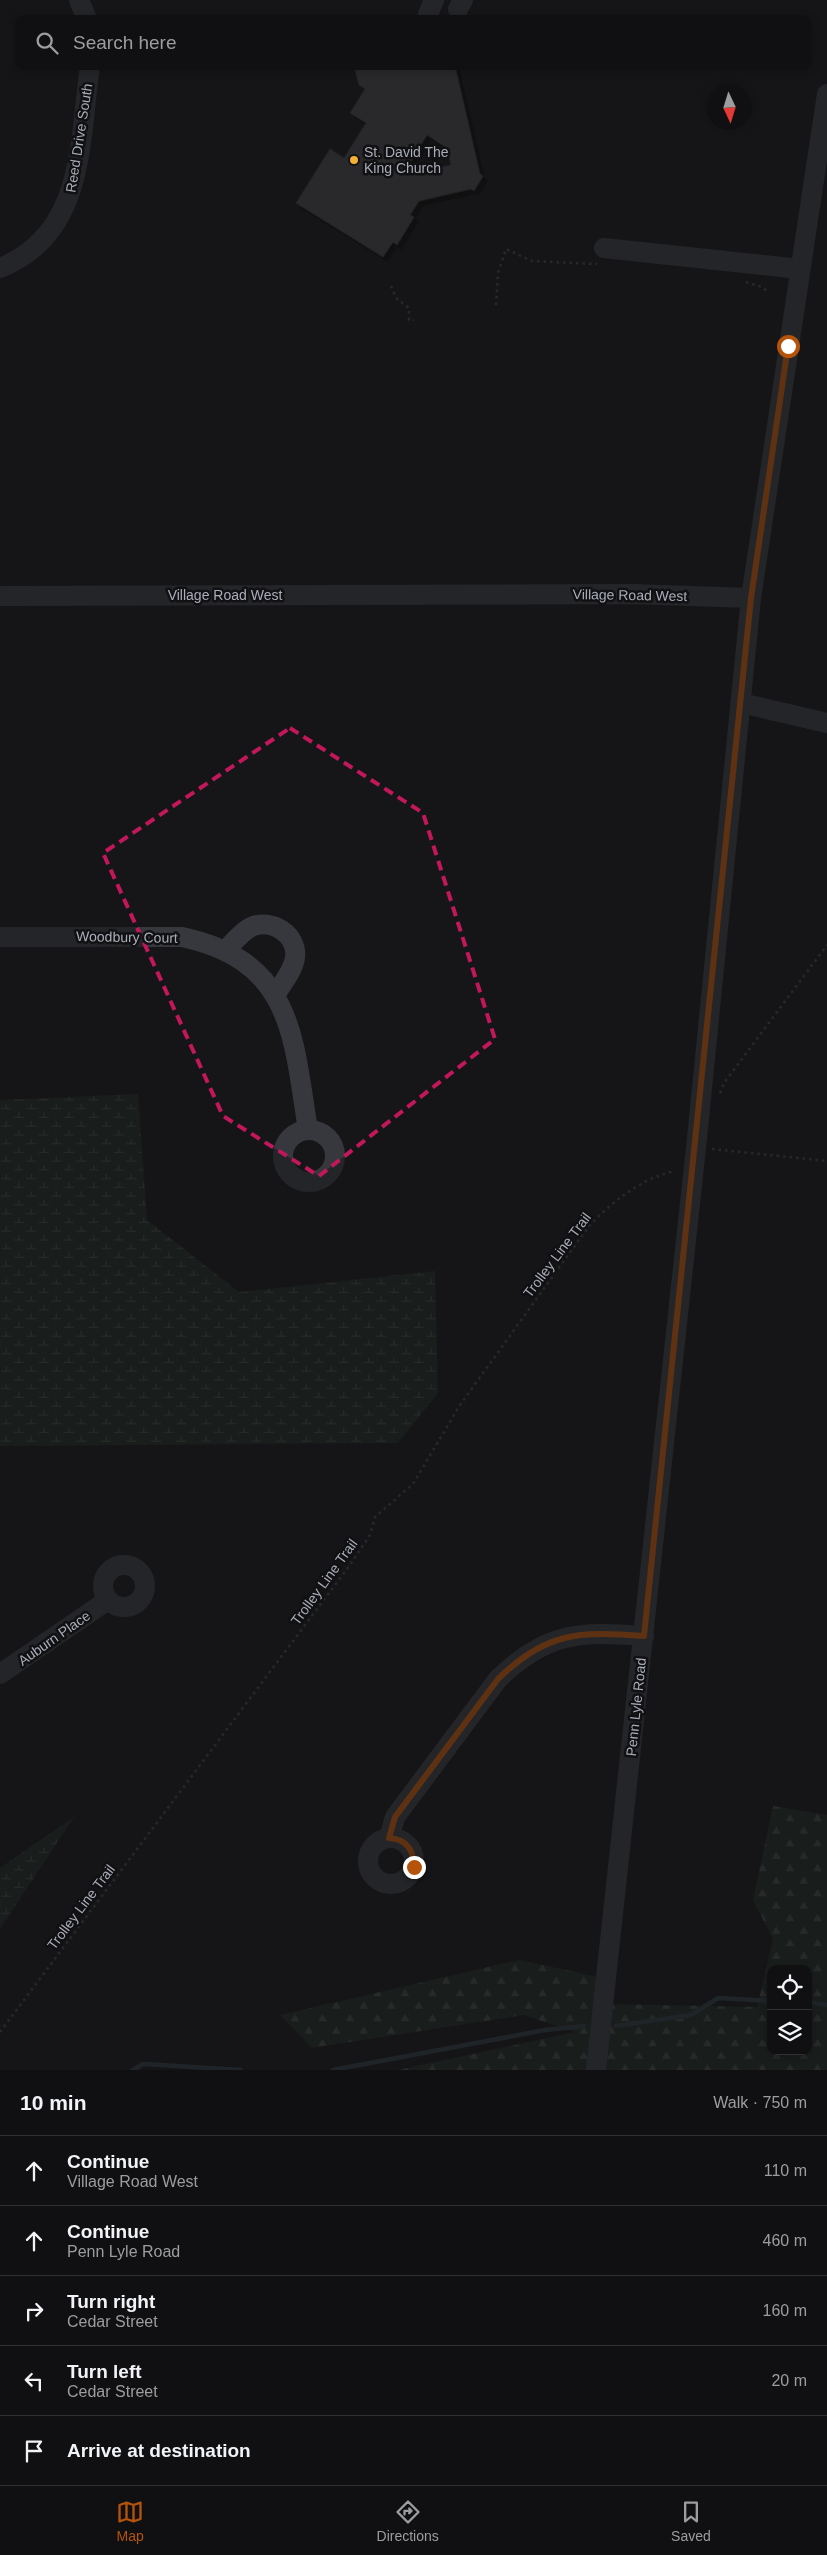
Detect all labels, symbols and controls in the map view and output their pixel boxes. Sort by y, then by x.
search box [15,15,812,70]
icon: search [33,29,61,57]
text: Search here [73,32,177,53]
street label: Reed Drive South [62,82,96,194]
north arrow [707,85,752,130]
place label: St. David The King Church [364,144,449,176]
marker: St. David The King Church [348,154,360,166]
route start [777,335,800,358]
street label: Village Road West [573,586,688,604]
street label: Village Road West [168,587,282,603]
street label: Woodbury Court [76,928,178,946]
street label: Trolley Line Trail [520,1209,594,1301]
street label: Trolley Line Trail [287,1536,361,1628]
street label: Auburn Place [15,1607,93,1669]
street label: Penn Lyle Road [623,1657,649,1757]
route end [403,1856,426,1879]
street label: Trolley Line Trail [44,1861,118,1953]
map controls [767,1965,812,2055]
button: locate [767,1965,812,2010]
button: layers [767,2010,812,2055]
text: 10 min [20,2091,87,2114]
text: Walk · 750 m [713,2094,807,2111]
text: Continue [67,2151,149,2172]
icon: ahead [20,2157,48,2185]
text: 110 m [764,2162,807,2179]
text: Village Road West [67,2173,198,2190]
text: Continue [67,2221,149,2242]
icon: ahead [20,2227,48,2255]
text: 460 m [763,2232,807,2249]
text: Penn Lyle Road [67,2243,180,2260]
text: Turn right [67,2291,155,2312]
icon: right [20,2297,48,2325]
text: 160 m [763,2302,807,2319]
text: Cedar Street [67,2313,158,2330]
text: Turn left [67,2361,142,2382]
icon: left [20,2367,48,2395]
text: 20 m [771,2372,807,2389]
text: Cedar Street [67,2383,158,2400]
icon: arrive [20,2437,48,2465]
text: Arrive at destination [67,2440,251,2461]
tab: Map [116,2498,144,2544]
tab: Directions [377,2498,439,2544]
tab: Saved [671,2498,711,2544]

